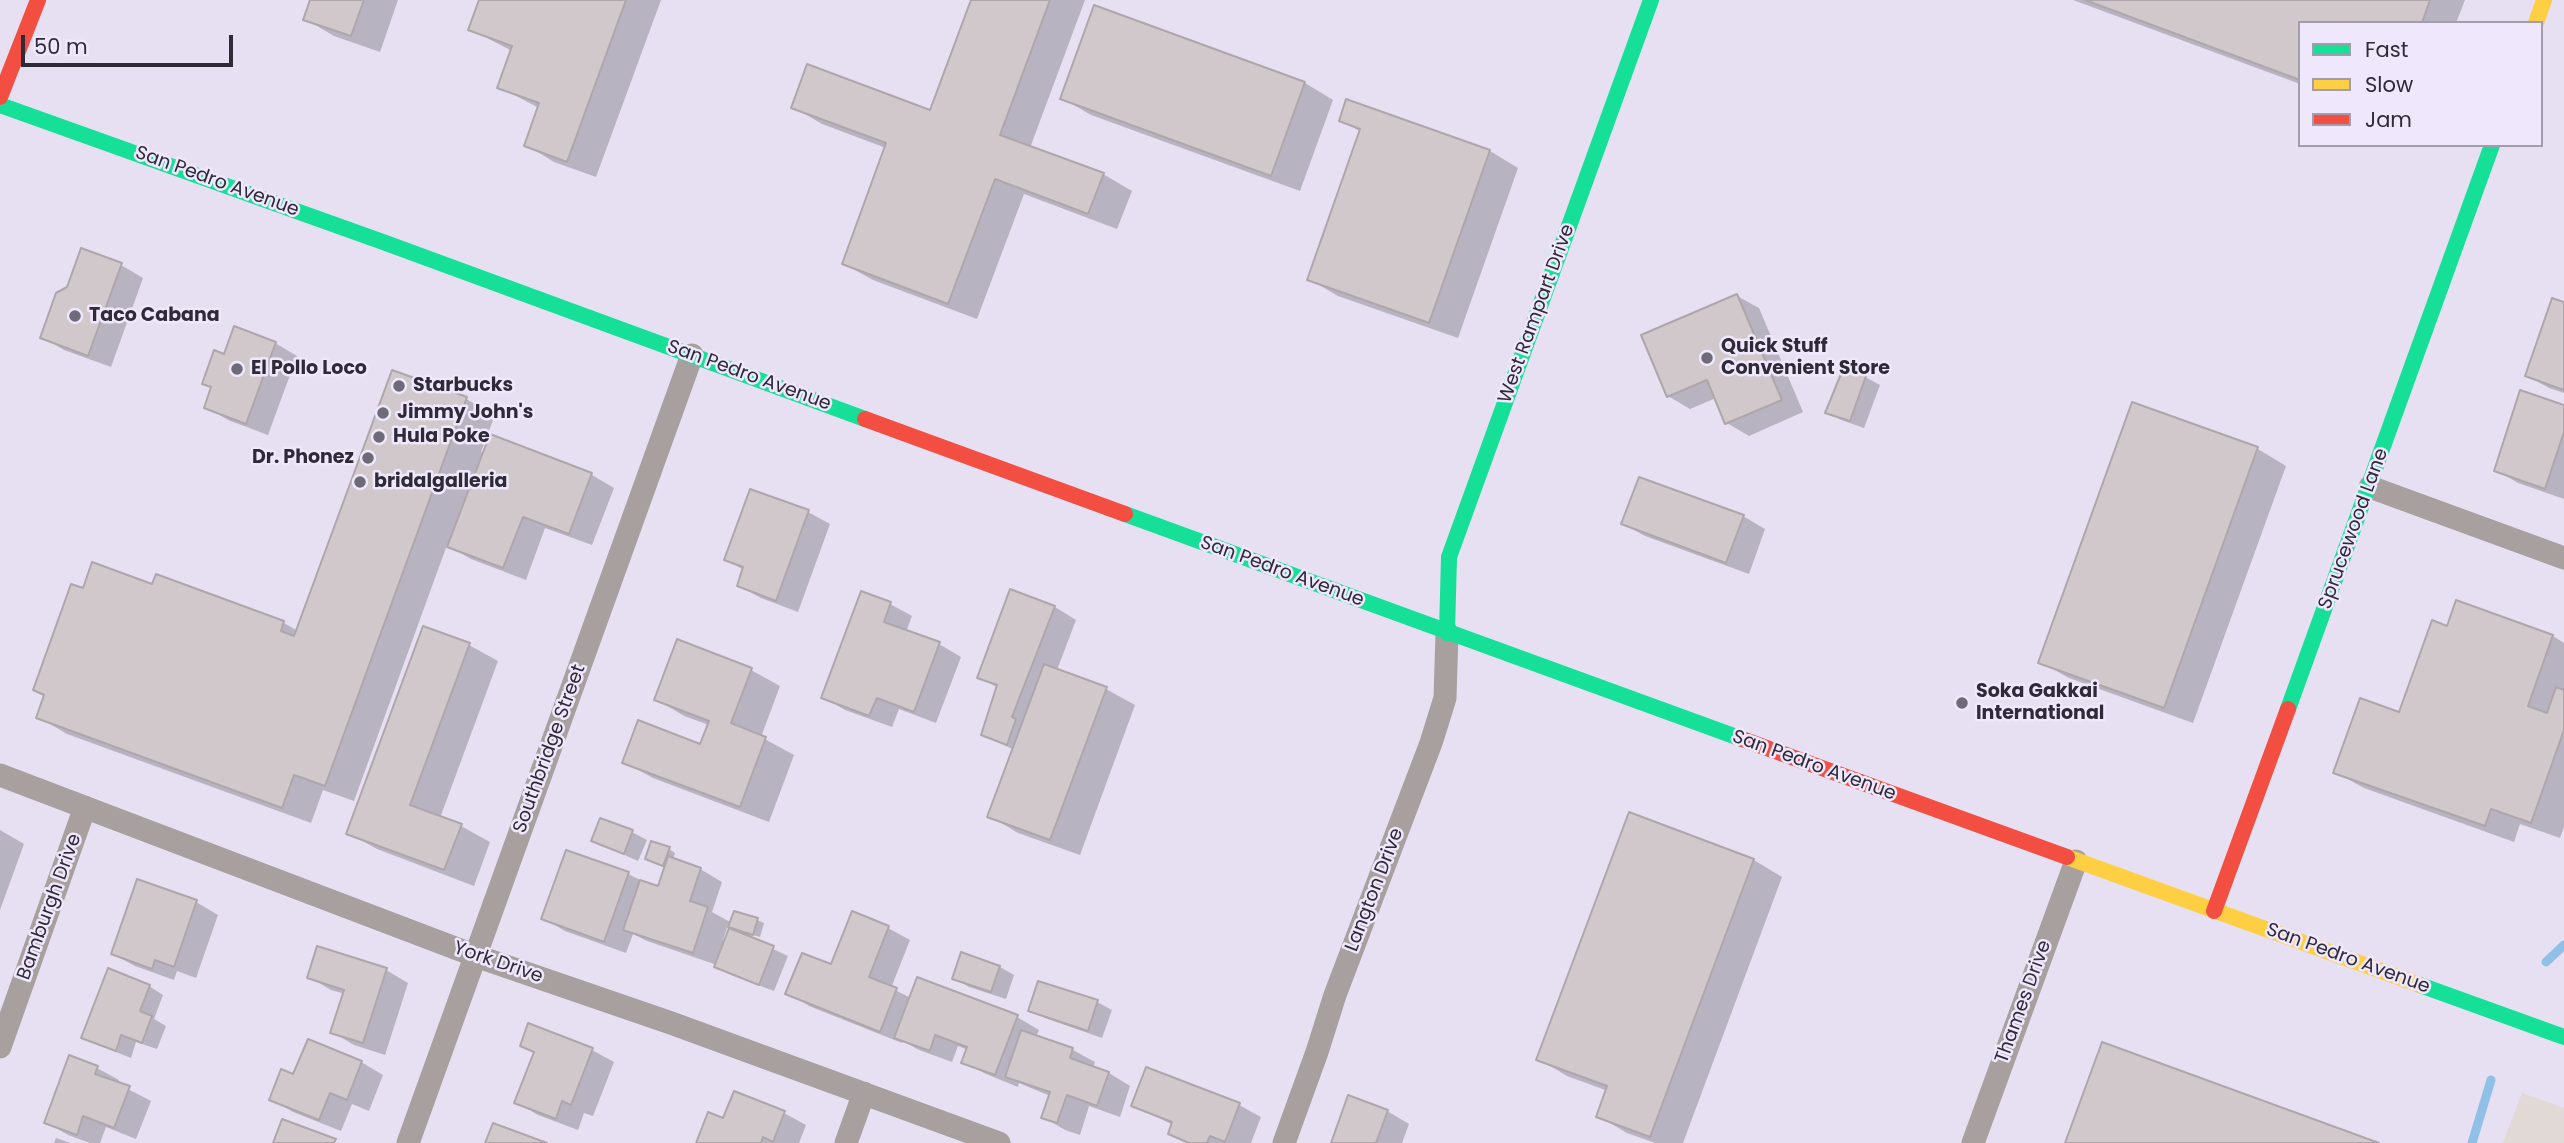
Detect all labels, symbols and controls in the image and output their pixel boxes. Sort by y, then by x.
scale bar [24,21,236,65]
legend [2298,21,2543,147]
text: 50 m [34,32,88,61]
text: Fast [2365,35,2408,64]
text: Slow [2365,70,2413,99]
text: Jam [2365,105,2412,134]
street label: San Pedro Avenue [132,142,302,222]
street label: West Rampart Drive [1494,221,1580,407]
place label: Taco Cabana [89,305,220,327]
marker: Taco Cabana [67,308,83,324]
street label: San Pedro Avenue [664,336,834,416]
place label: Quick Stuff Convenient Store [1721,336,1890,380]
marker: Quick Stuff Convenient Store [1699,350,1715,366]
place label: El Pollo Loco [251,358,367,380]
marker: El Pollo Loco [229,361,245,377]
place label: Starbucks [413,375,513,397]
marker: Starbucks [391,378,407,394]
place label: Jimmy John's [397,402,533,424]
marker: Jimmy John's [375,405,391,421]
place label: Hula Poke [393,426,490,448]
marker: Hula Poke [371,429,387,445]
street label: Sprucewood Lane [2314,446,2394,612]
place label: Dr. Phonez [252,447,354,469]
marker: Dr. Phonez [360,450,376,466]
place label: bridalgalleria [374,471,507,493]
marker: bridalgalleria [352,474,368,490]
street label: San Pedro Avenue [1197,532,1367,612]
street label: Southbridge Street [509,662,591,836]
place label: Soka Gakkai International [1976,681,2104,725]
marker: Soka Gakkai International [1954,695,1970,711]
street label: San Pedro Avenue [1729,726,1899,806]
street label: Langton Drive [1341,825,1409,955]
street label: Bamburgh Drive [13,831,87,983]
street label: San Pedro Avenue [2263,919,2433,999]
street label: York Drive [450,937,546,989]
street label: Thames Drive [1991,937,2057,1067]

